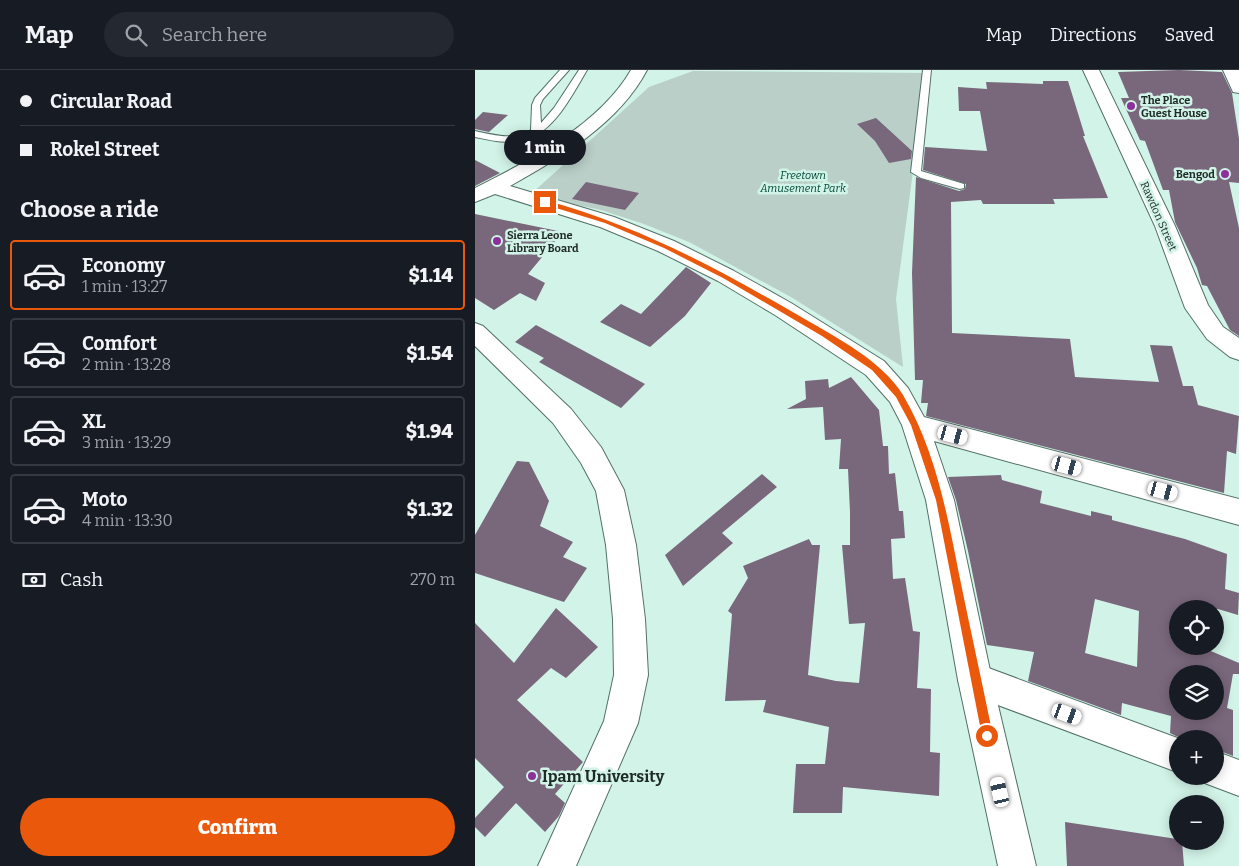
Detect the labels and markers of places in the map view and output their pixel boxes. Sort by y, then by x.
place label: The Place Guest House [1141,94,1207,120]
marker: The Place Guest House [1125,100,1137,112]
place label: Bengod [1176,168,1215,181]
marker: Bengod [1219,168,1231,180]
place label: Sierra Leone Library Board [507,229,579,255]
marker: Sierra Leone Library Board [491,235,503,247]
place label: Ipam University [542,767,664,786]
marker: Ipam University [526,770,538,782]

